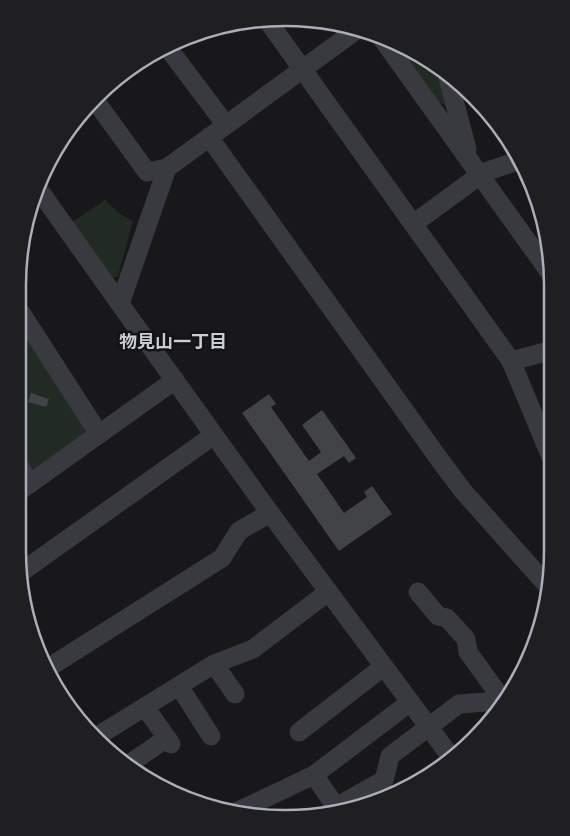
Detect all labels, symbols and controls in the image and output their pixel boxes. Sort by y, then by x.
district label: 物見山一丁目 [119,332,227,352]

